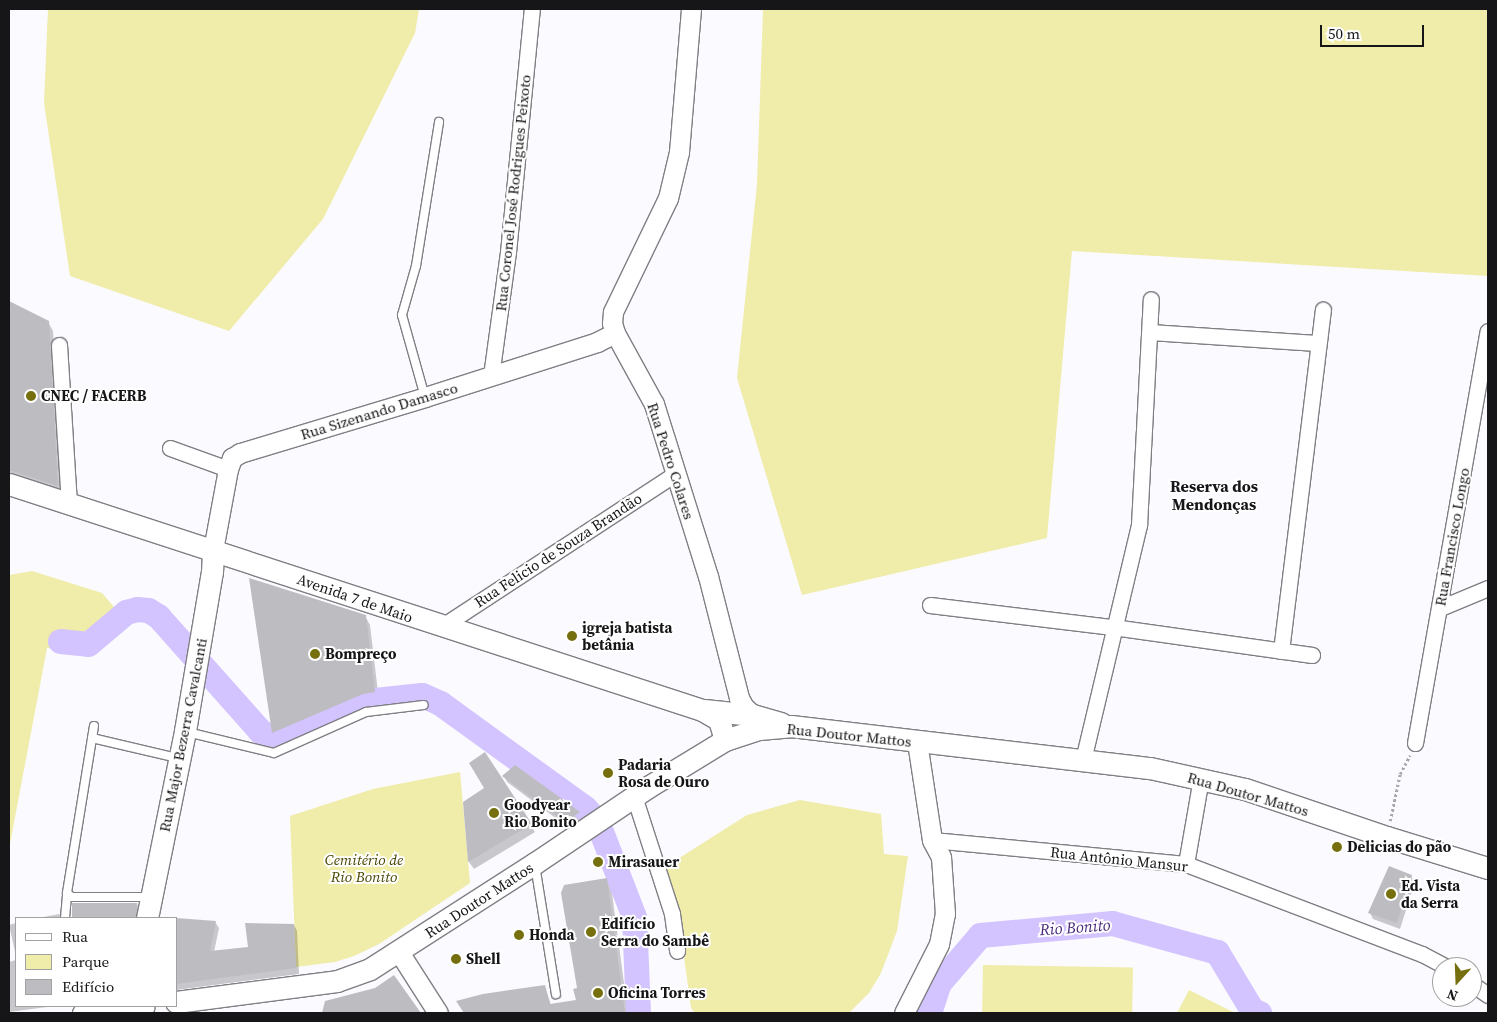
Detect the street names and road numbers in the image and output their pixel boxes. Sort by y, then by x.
street label: Rua Coronel José Rodrigues Peixoto [492,74,534,312]
street label: Rua Sizenando Damasco [298,378,460,444]
street label: Rua Pedro Colares [644,400,698,522]
street label: Rua Francisco Longo [1431,466,1473,608]
street label: Rua Felicio de Souza Brandão [471,489,645,611]
street label: Avenida 7 de Maio [295,570,415,626]
street label: Rua Major Bezerra Cavalcanti [155,636,211,834]
street label: Rua Doutor Mattos [786,719,912,751]
street label: Rua Doutor Mattos [1185,768,1311,820]
street label: Rua Antônio Mansur [1049,843,1189,875]
street label: Rua Doutor Mattos [422,858,536,942]

